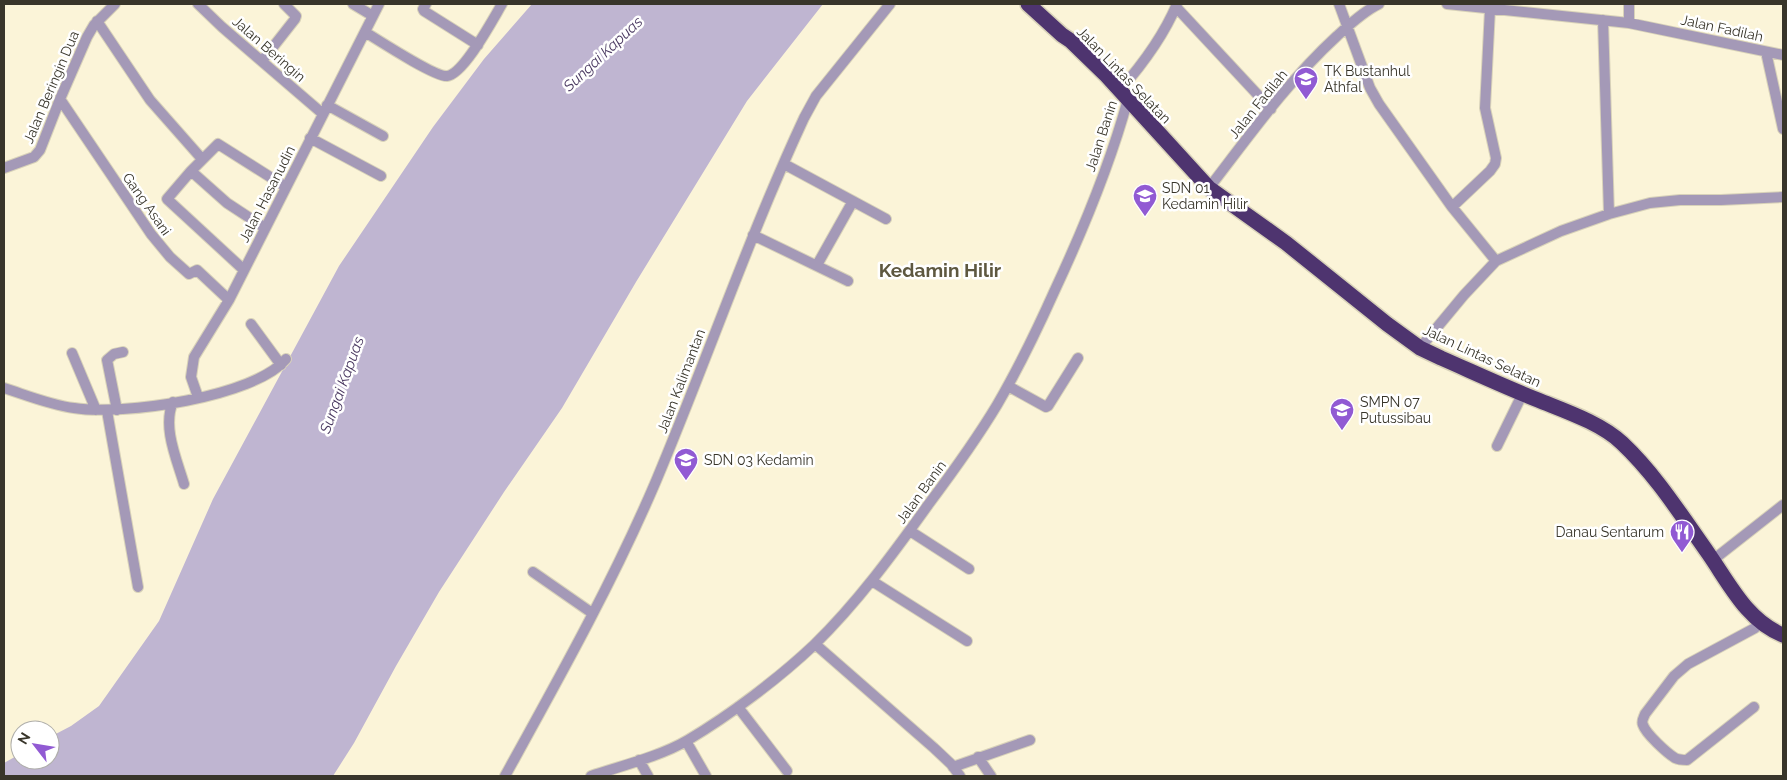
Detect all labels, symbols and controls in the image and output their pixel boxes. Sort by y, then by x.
street label: Jalan Fadilah [1679,11,1765,45]
street label: Jalan Beringin [229,13,309,85]
water label: Sungai Kapuas [559,13,646,96]
street label: Jalan Lintas Selatan [1074,23,1174,127]
street label: Jalan Beringin Dua [20,28,82,146]
place label: TK Bustanhul Athfal [1324,63,1410,95]
street label: Jalan Fadilah [1225,66,1291,142]
school or university icon: TK Bustanhul Athfal [1293,66,1319,100]
street label: Jalan Banin [1082,98,1120,174]
street label: Jalan Hasanudin [236,143,298,245]
street label: Gang Asani [120,170,174,238]
place label: SDN 01 Kedamin Hilir [1162,180,1248,212]
school or university icon: SDN 01 Kedamin Hilir [1132,183,1158,217]
district label: Kedamin Hilir [879,259,1002,281]
street label: Jalan Lintas Selatan [1421,322,1543,390]
street label: Jalan Kalimantan [654,327,708,435]
water label: Sungai Kapuas [316,334,368,437]
place label: SMPN 07 Putussibau [1360,394,1431,426]
school or university icon: SMPN 07 Putussibau [1329,397,1355,431]
school or university icon: SDN 03 Kedamin [673,447,699,481]
place label: SDN 03 Kedamin [704,452,814,468]
street label: Jalan Banin [893,457,949,527]
restaurant icon: Danau Sentarum [1669,519,1695,553]
place label: Danau Sentarum [1556,524,1664,540]
north arrow [10,720,60,770]
text: N [14,730,33,747]

